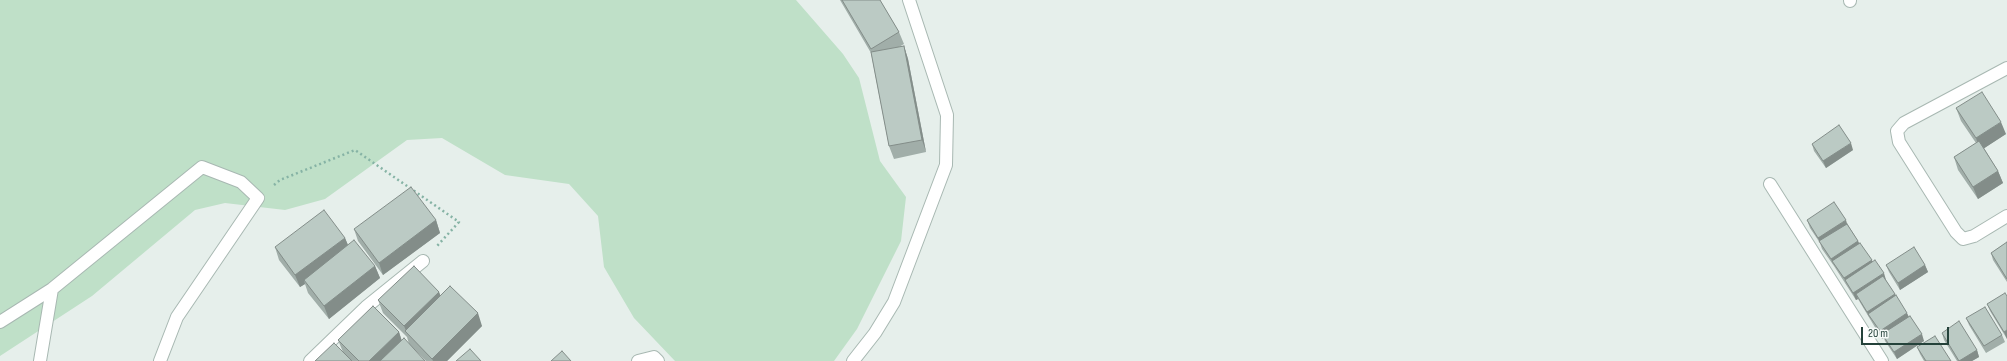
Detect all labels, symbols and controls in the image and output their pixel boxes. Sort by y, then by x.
scale bar [1863,319,1951,345]
text: 20 m [1868,326,1888,341]

